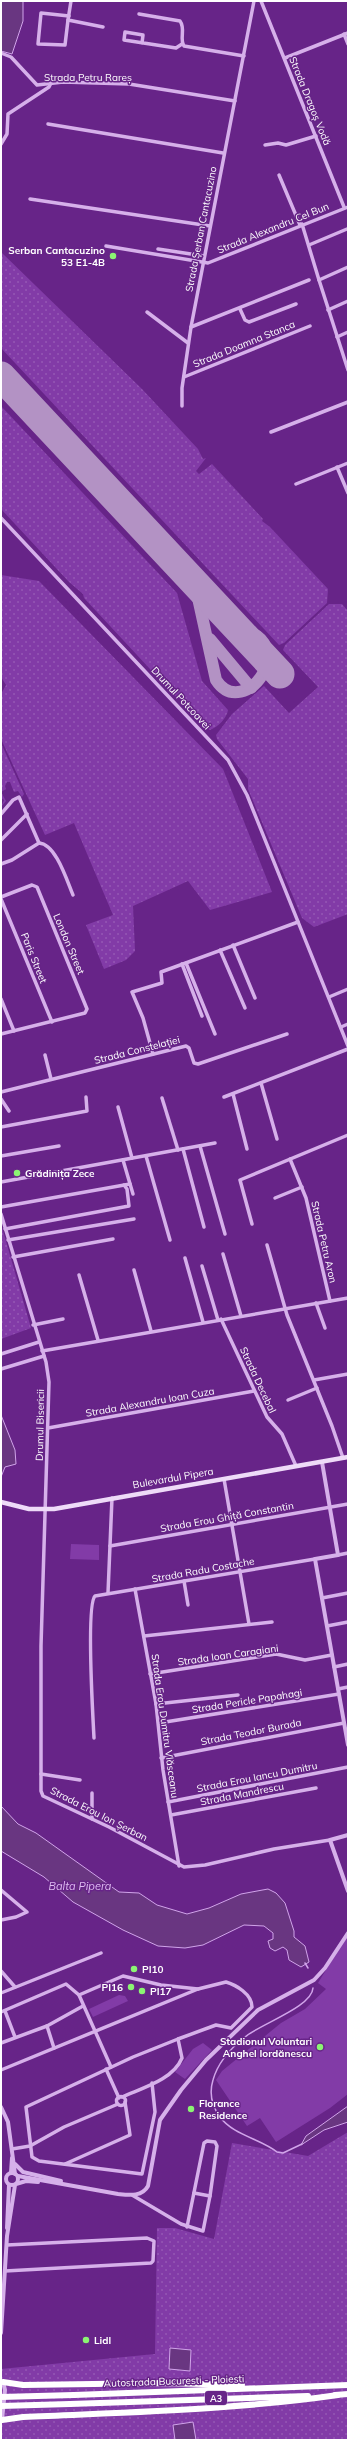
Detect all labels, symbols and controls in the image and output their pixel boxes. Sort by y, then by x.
street label: Strada Dragoș Vodă [286,55,334,147]
street label: Strada Petru Rareș [44,71,132,84]
street label: Strada Șerban Cantacuzino [182,165,220,293]
street label: Strada Alexandru Cel Bun [215,200,331,256]
place label: Serban Cantacuzino 53 E1-4B [8,244,105,269]
marker: Serban Cantacuzino 53 E1-4B [108,251,118,261]
street label: Strada Doamna Stanca [191,318,297,370]
street label: Drumul Potcoavei [148,664,214,732]
street label: London Street [50,912,88,977]
street label: Paris Street [18,931,50,986]
street label: Strada Constelației [93,1033,181,1067]
place label: Grădinița Zece [25,1167,95,1180]
marker: Grădinița Zece [12,1168,22,1178]
street label: Strada Petru Aron [308,1200,340,1284]
street label: Strada Decebal [237,1345,279,1415]
street label: Strada Alexandru Ioan Cuza [85,1384,215,1420]
street label: Drumul Bisericii [33,1389,47,1461]
street label: Bulevardul Pipera [132,1464,214,1492]
street label: Strada Erou Ghiță Constantin [159,1499,295,1535]
street label: Strada Radu Costache [151,1555,255,1585]
street label: Strada Ioan Caragiani [177,1641,279,1669]
street label: Strada Erou Dumitru Vlăsceanu [148,1653,182,1799]
street label: Strada Pericle Papahagi [191,1686,303,1716]
street label: Strada Teodor Burada [199,1716,303,1748]
street label: Strada Erou Iancu Dumitru [196,1759,318,1795]
street label: Strada Mandrescu [199,1780,285,1808]
street label: Strada Erou Ion Șerban [48,1784,150,1844]
water label: Balta Pipera [49,1879,112,1893]
place label: PI10 [142,1963,164,1976]
marker: PI10 [129,1964,139,1974]
place label: PI16 [102,1981,123,1994]
marker: PI16 [126,1982,136,1992]
place label: PI17 [150,1985,172,1998]
marker: PI17 [137,1986,147,1996]
place label: Stadionul Voluntari Anghel Iordănescu [220,2035,312,2060]
marker: Stadionul Voluntari Anghel Iordănescu [315,2042,325,2052]
place label: Florance Residence [199,2097,248,2122]
marker: Florance Residence [186,2104,196,2114]
place label: Lidl [94,2334,111,2347]
marker: Lidl [81,2335,91,2345]
street label: Autostrada Bucuresti - Ploiesti [103,2372,245,2390]
road number: A3 [205,2391,227,2405]

